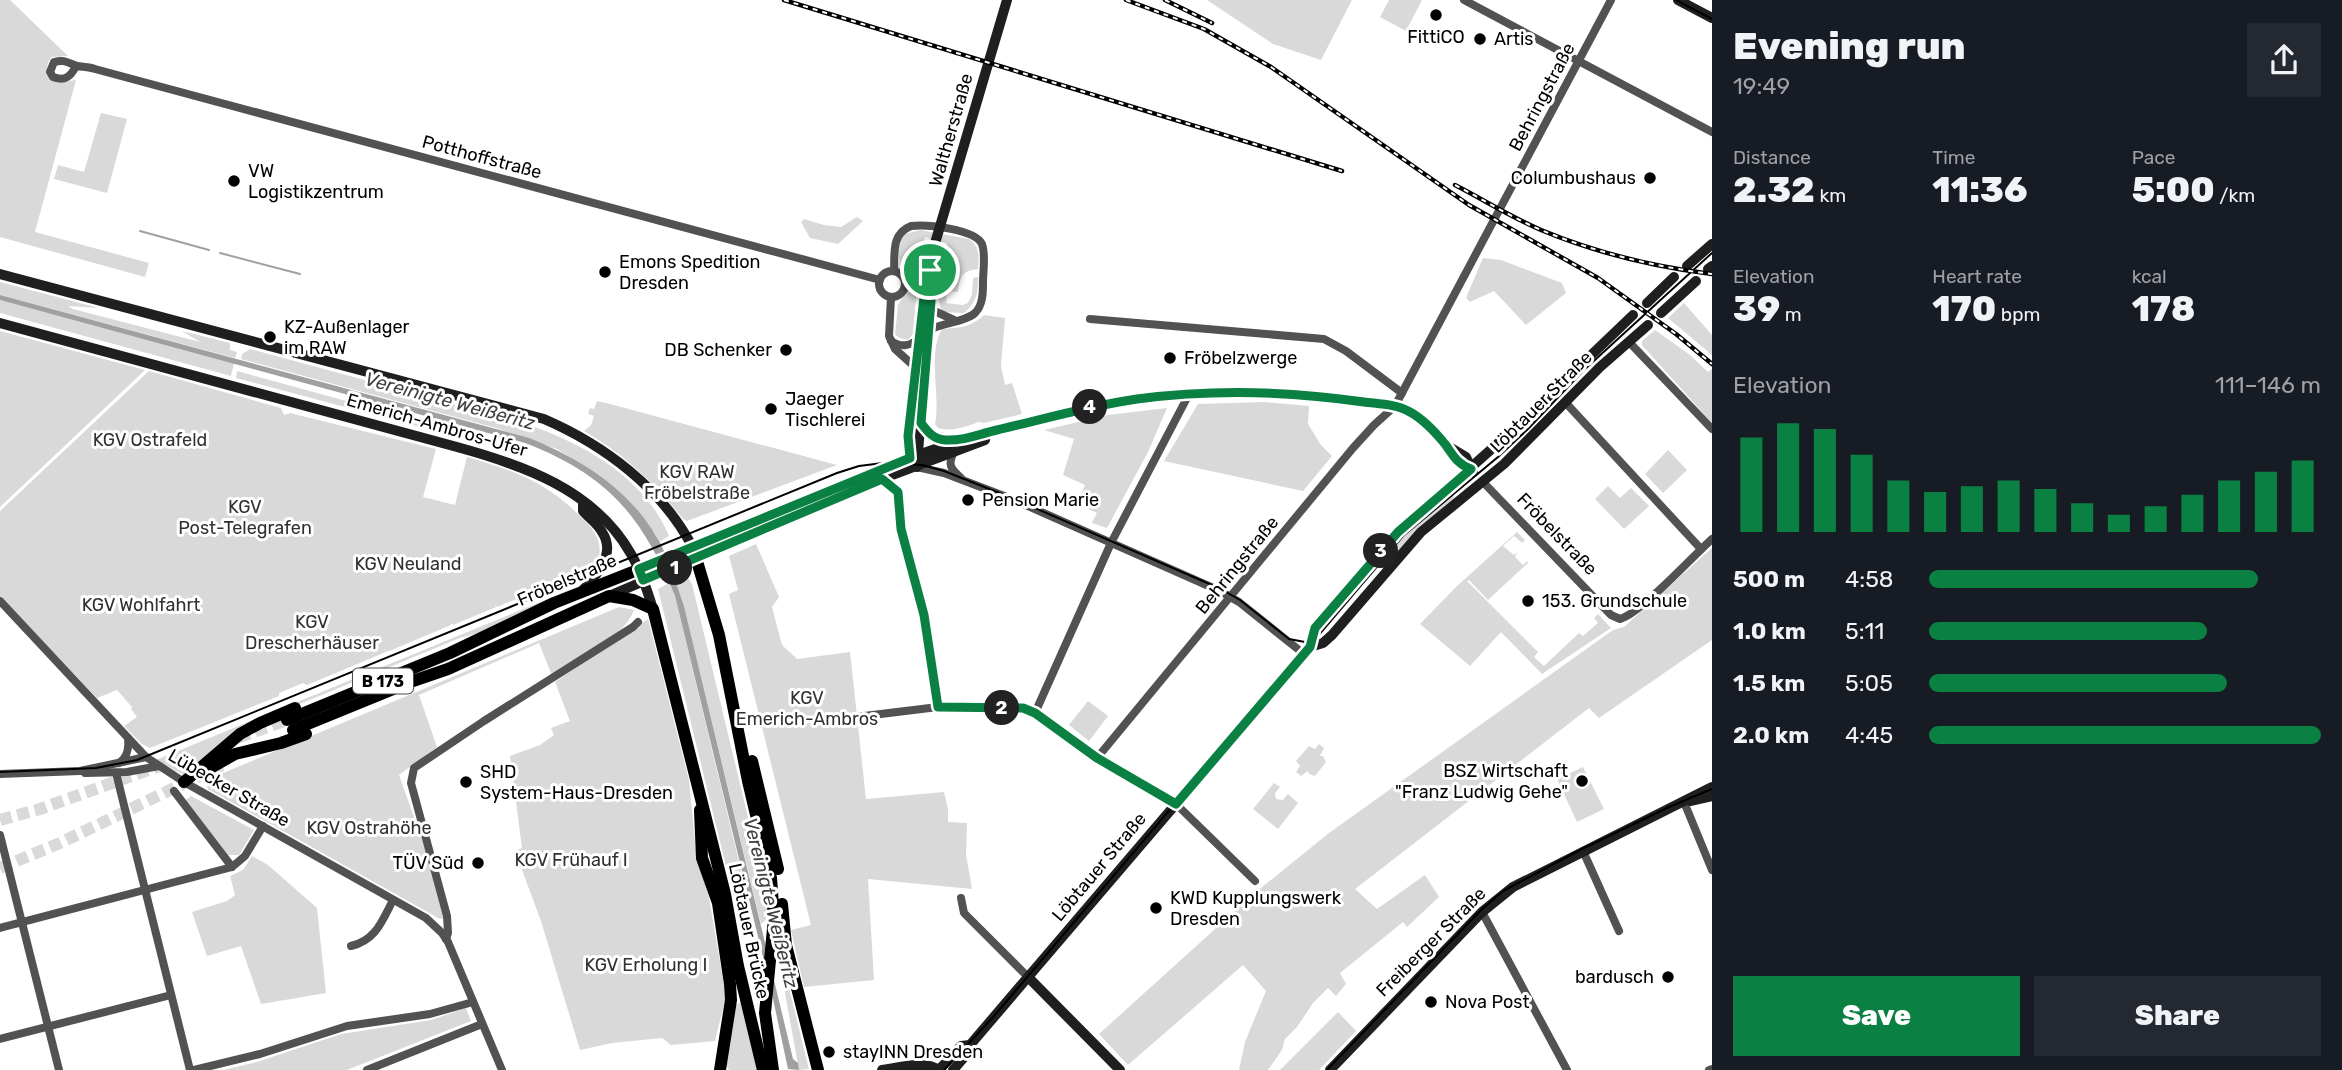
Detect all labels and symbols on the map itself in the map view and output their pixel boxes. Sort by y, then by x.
marker: FittiCO [1428,7,1444,23]
place label: FittiCO [1407,26,1465,48]
place label: Artis [1494,28,1533,50]
marker: Artis [1472,31,1488,47]
street label: Behringstraße [1504,39,1580,155]
street label: Waltherstraße [924,71,978,189]
street label: Potthoffstraße [420,130,544,184]
place label: VW Logistikzentrum [248,160,384,203]
place label: Columbushaus [1511,167,1636,189]
marker: Columbushaus [1642,170,1658,186]
marker: VW Logistikzentrum [226,173,242,189]
pin [900,240,960,300]
place label: Emons Spedition Dresden [619,251,760,294]
marker: Emons Spedition Dresden [597,264,613,280]
place label: KZ-Außenlager im RAW [284,316,410,359]
marker: KZ-Außenlager im RAW [262,329,278,345]
place label: DB Schenker [664,339,772,361]
marker: DB Schenker [778,342,794,358]
street label: Löbtauer Straße [1485,346,1597,458]
place label: Fröbelzwerge [1184,347,1297,369]
marker: Fröbelzwerge [1162,350,1178,366]
water label: Vereinigte Weißeritz [362,367,538,435]
place label: Jaeger Tischlerei [785,388,865,431]
street label: Emerich-Ambros-Ufer [344,389,530,461]
pin: 4 [1072,390,1108,424]
marker: Jaeger Tischlerei [763,401,779,417]
park label: KGV Ostrafeld [93,429,207,451]
park label: KGV RAW Fröbelstraße [644,461,750,504]
street label: Fröbelstraße [1512,488,1602,580]
place label: Pension Marie [982,489,1099,511]
marker: Pension Marie [960,492,976,508]
park label: KGV Post-Telegrafen [178,496,312,539]
street label: Behringstraße [1191,512,1283,618]
pin: 3 [1364,534,1398,568]
street label: Fröbelstraße [514,549,620,611]
pin: 1 [658,550,692,586]
park label: KGV Neuland [354,553,462,575]
place label: 153. Grundschule [1542,590,1687,612]
marker: 153. Grundschule [1520,593,1536,609]
park label: KGV Wohlfahrt [82,594,200,616]
park label: KGV Drescherhäuser [245,611,379,654]
road number: B 173 [353,668,413,694]
park label: KGV Emerich-Ambros [736,687,878,730]
pin: 2 [984,690,1020,726]
street label: Lübecker Straße [164,744,294,832]
place label: BSZ Wirtschaft "Franz Ludwig Gehe" [1395,760,1568,803]
place label: SHD System-Haus-Dresden [480,761,673,804]
marker: BSZ Wirtschaft "Franz Ludwig Gehe" [1574,773,1590,789]
marker: SHD System-Haus-Dresden [458,774,474,790]
street label: Löbtauer Straße [1047,808,1151,926]
water label: Vereinigte Weißeritz [739,815,803,991]
park label: KGV Ostrahöhe [306,817,432,839]
park label: KGV Frühauf I [514,849,628,871]
place label: TÜV Süd [393,852,464,874]
marker: TÜV Süd [470,855,486,871]
street label: Löbtauer Brücke [724,861,774,1001]
street label: Freiberger Straße [1372,883,1490,1001]
place label: KWD Kupplungswerk Dresden [1170,887,1342,930]
marker: KWD Kupplungswerk Dresden [1148,900,1164,916]
park label: KGV Erholung I [585,954,707,976]
place label: bardusch [1575,966,1654,988]
marker: bardusch [1660,969,1676,985]
place label: Nova Post [1445,991,1529,1013]
marker: Nova Post [1423,994,1439,1010]
place label: stayINN Dresden [843,1041,983,1063]
marker: stayINN Dresden [821,1044,837,1060]

